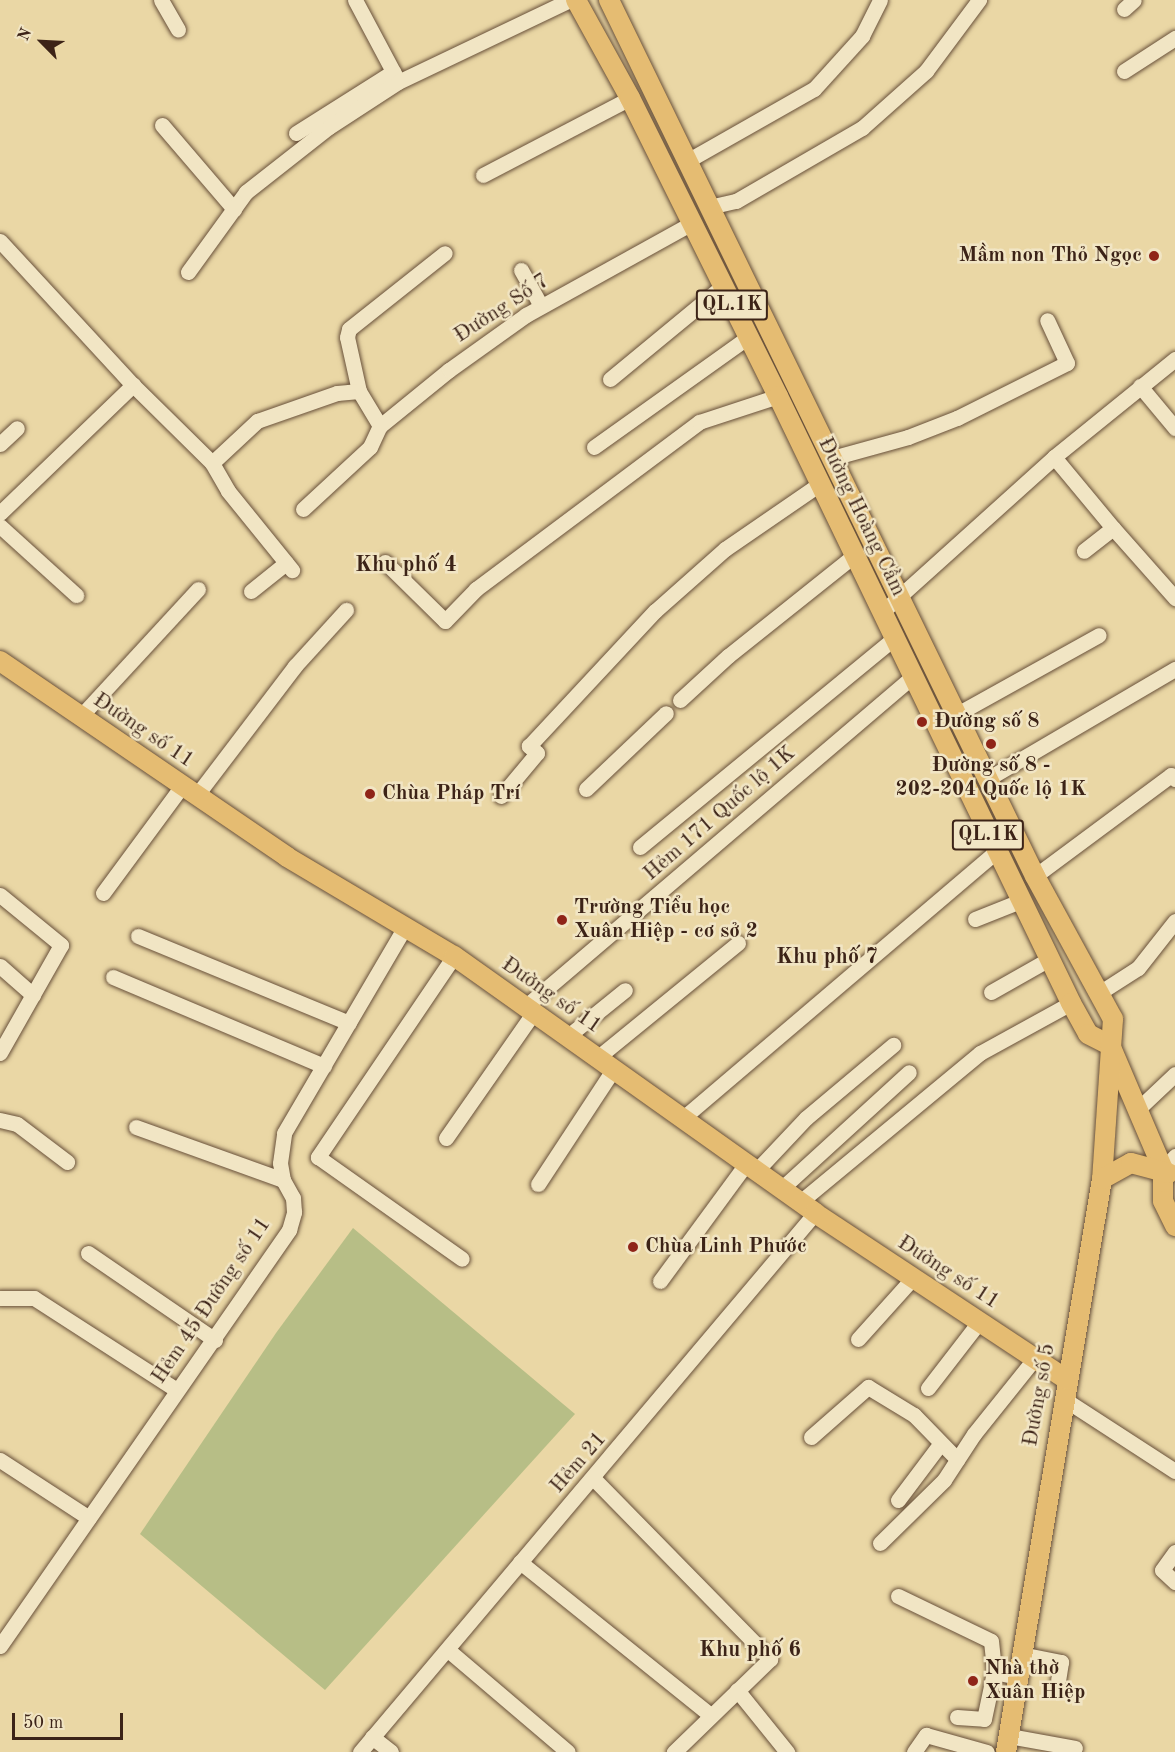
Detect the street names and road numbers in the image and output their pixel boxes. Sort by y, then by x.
street label: Đường Số 7 [450,269,554,349]
road number: QL.1K [694,288,770,322]
street label: Đường Hoàng Cầm [812,434,910,600]
street label: Đường số 11 [88,688,198,774]
street label: Hẻm 171 Quốc lộ 1K [639,741,801,887]
road number: QL.1K [950,818,1026,852]
street label: Đường số 11 [496,952,606,1040]
street label: Hẻm 45 Đường số 11 [147,1213,277,1389]
street label: Đường số 11 [892,1231,1004,1315]
street label: Đường số 5 [1019,1342,1061,1448]
street label: Hẻm 21 [546,1427,612,1499]

